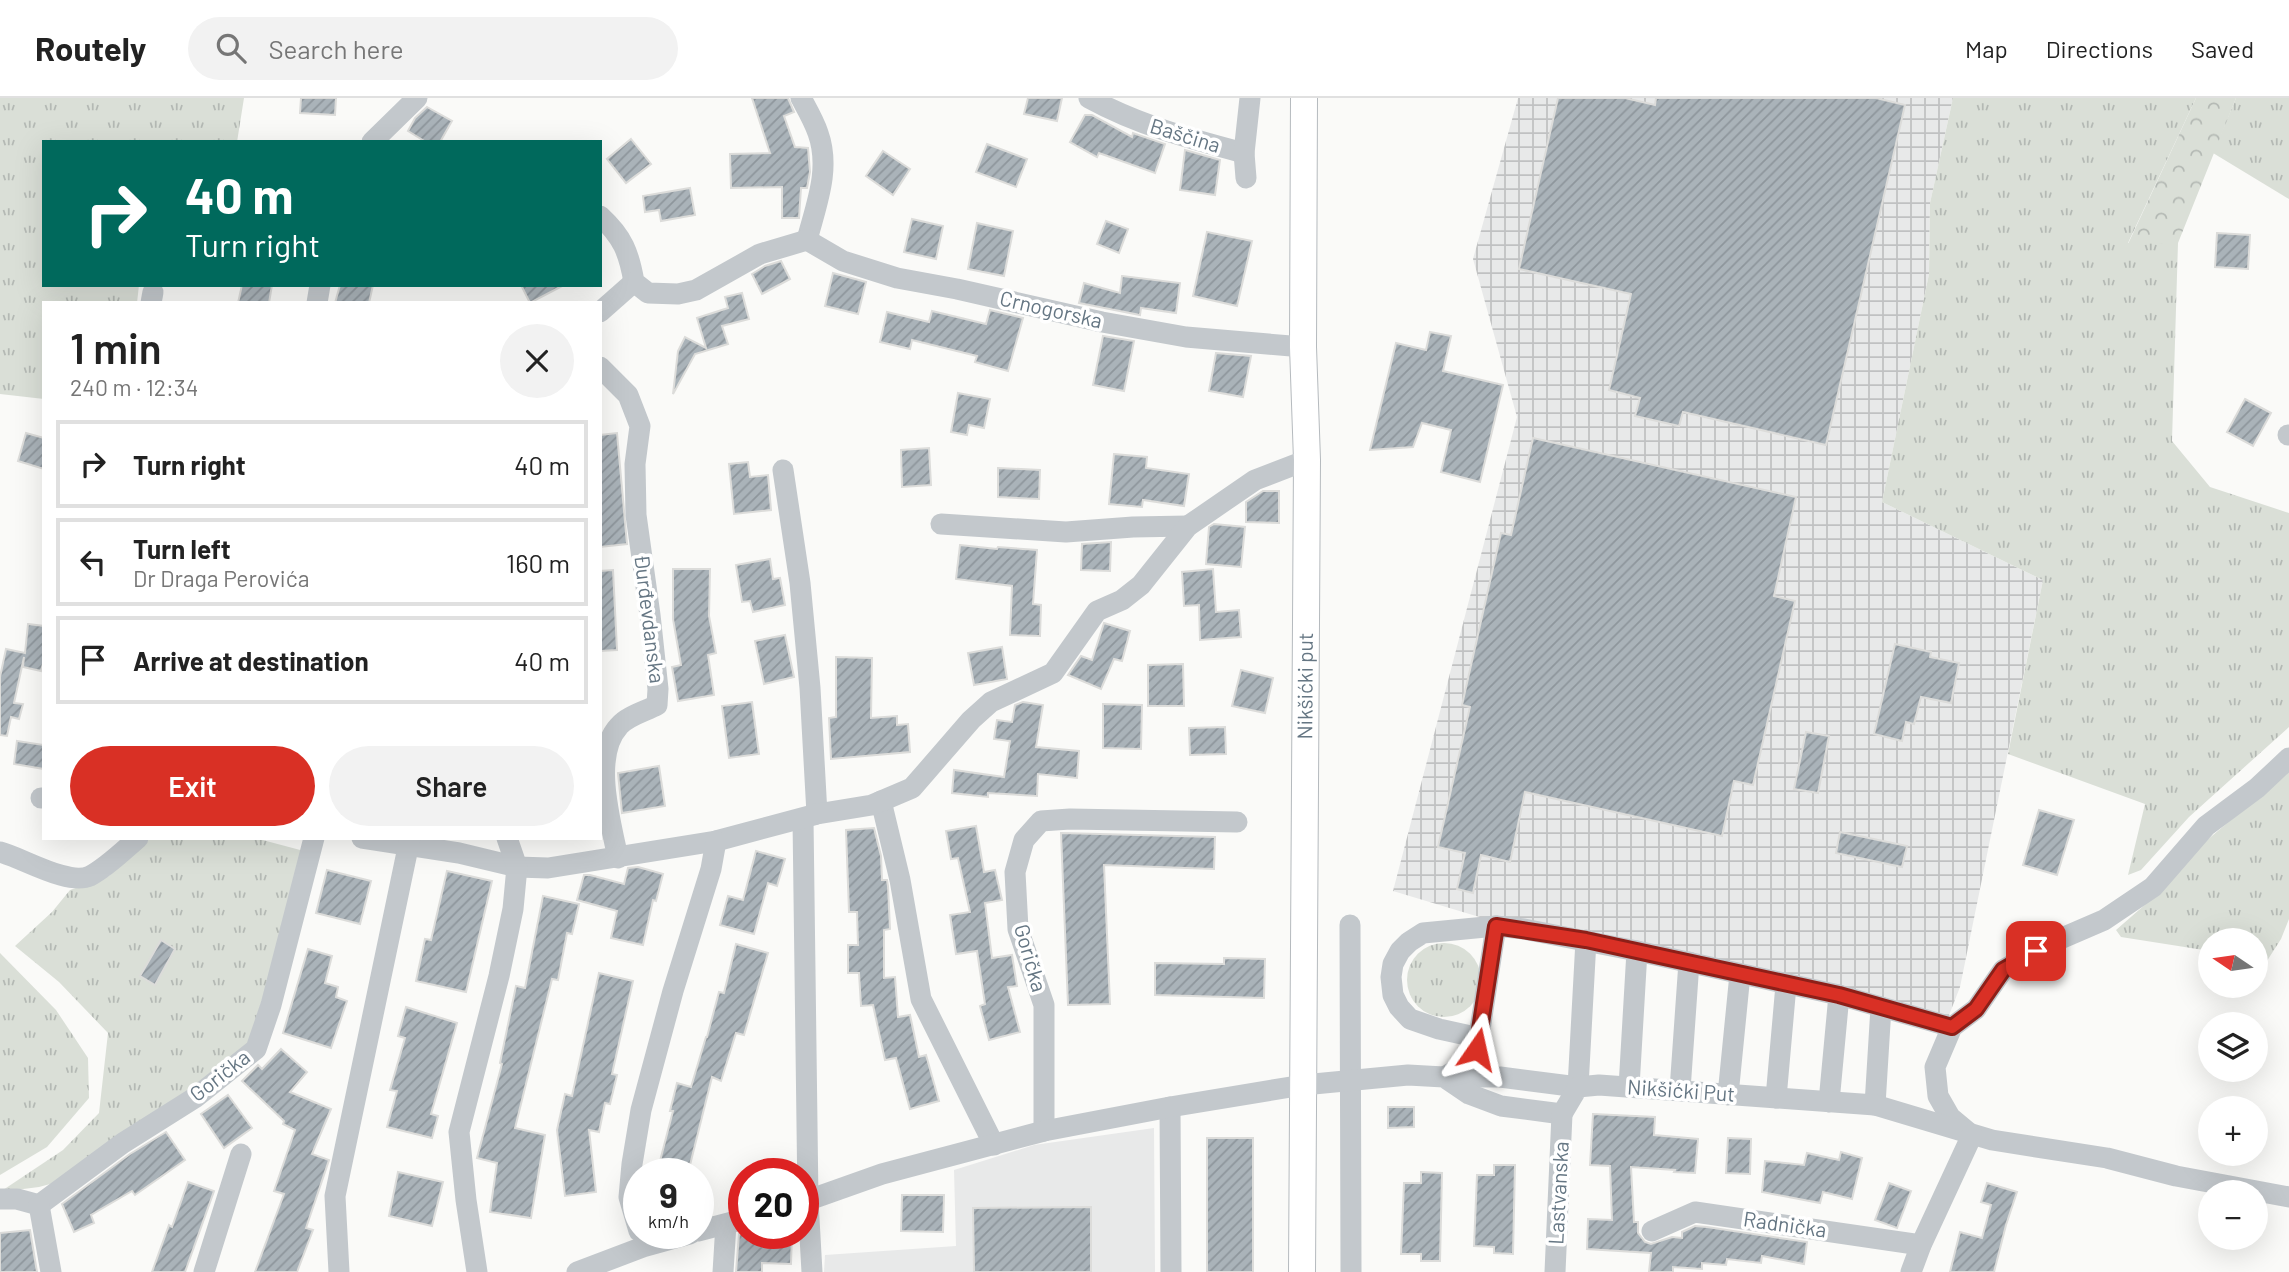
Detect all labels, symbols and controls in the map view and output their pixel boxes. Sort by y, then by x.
search box [188,17,678,80]
text: Routely [35,28,146,68]
icon: search [212,29,250,67]
text: Search here [268,33,404,64]
text: Map [1965,34,2008,63]
text: Directions [2046,34,2153,63]
text: Saved [2191,34,2254,63]
street label: Baščina [1147,112,1224,157]
text: 40 m [185,165,293,224]
icon: right [70,168,161,259]
text: Turn right [185,225,320,263]
street label: Crnogorska [998,285,1105,332]
text: 1 min [70,322,162,372]
button: close [500,324,574,398]
text: 240 m · 12:34 [70,373,198,401]
icon: right [74,445,112,483]
text: Turn right [133,449,246,480]
text: 40 m [514,449,570,480]
text: Turn left [133,533,231,564]
icon: left [74,543,112,581]
text: 160 m [506,547,570,578]
street label: Đurđevdanska [630,553,671,685]
text: Dr Draga Perovića [133,564,309,592]
street label: Nikšićki put [1291,632,1317,740]
icon: arrive [74,641,112,679]
text: Arrive at destination [133,645,369,676]
text: 40 m [514,645,570,676]
button: Exit [70,746,315,826]
button: Share [329,746,574,826]
street label: Gorička [1010,921,1053,994]
pin [2006,921,2066,981]
north arrow [2198,928,2268,998]
map controls [2198,928,2268,1250]
icon: arrive [2017,932,2055,970]
position arrow [1440,1012,1514,1086]
button: layers [2198,1012,2268,1082]
street label: Gorička [184,1044,254,1106]
street label: Nikšićki Put [1626,1073,1736,1106]
button: + [2198,1096,2268,1166]
street label: Lastvanska [1542,1141,1573,1245]
speed limit sign: 20 [728,1158,819,1249]
text: 9 [659,1173,678,1215]
button: − [2198,1180,2268,1250]
street label: Radnička [1742,1205,1828,1242]
text: km/h [648,1210,689,1232]

